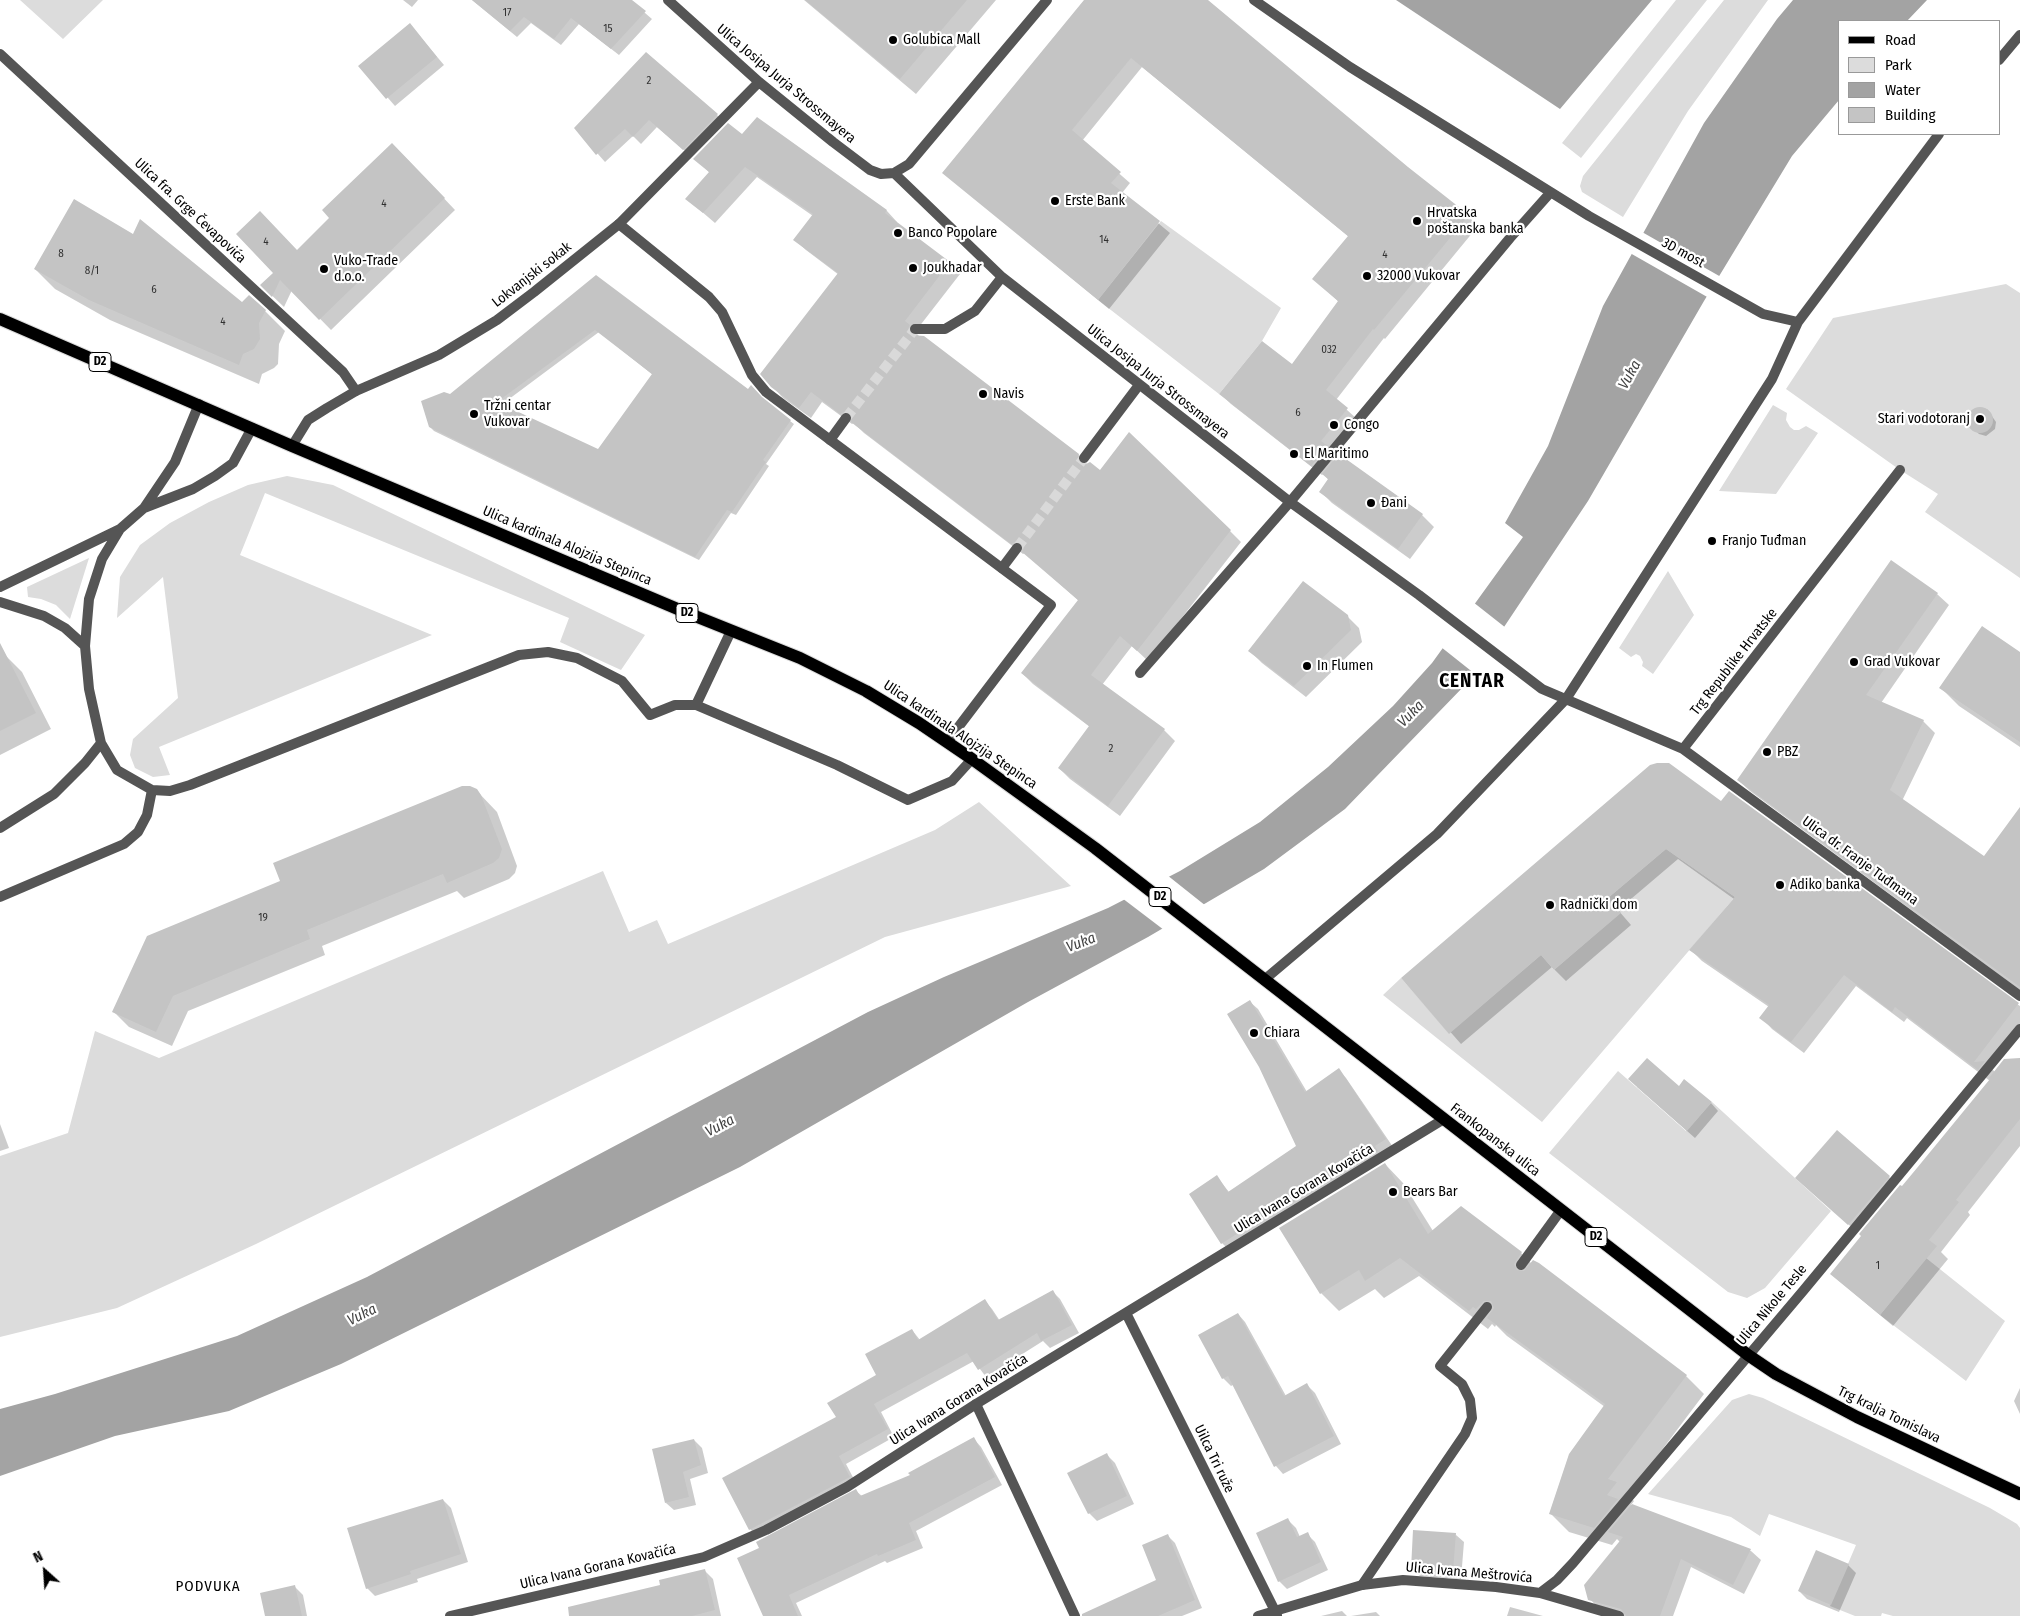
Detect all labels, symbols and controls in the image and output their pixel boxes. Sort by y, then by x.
house number: 17 [503,6,511,20]
legend [1838,20,2000,135]
street label: Ulica Josipa Jurja Strossmayera [713,21,859,147]
house number: 15 [603,22,613,36]
text: Road [1885,31,1916,49]
place label: Golubica Mall [903,32,980,48]
marker: Golubica Mall [887,34,899,46]
text: Park [1885,56,1912,74]
house number: 2 [647,74,651,88]
text: Water [1885,81,1920,99]
text: Building [1885,106,1936,124]
street label: Ulica fra. Grge Čevapovića [131,155,249,267]
place label: Erste Bank [1065,193,1125,209]
marker: Erste Bank [1049,195,1061,207]
house number: 4 [381,197,387,211]
place label: Hrvatska poštanska banka [1427,205,1524,238]
marker: Hrvatska poštanska banka [1411,215,1423,227]
place label: Banco Popolare [908,225,997,241]
marker: Banco Popolare [892,227,904,239]
house number: 14 [1099,233,1109,247]
street label: 3D most [1659,234,1707,272]
house number: 4 [263,235,269,249]
street label: Lokvanjski sokak [489,239,575,311]
house number: 8 [58,247,64,261]
house number: 4 [1382,248,1388,262]
place label: Vuko-Trade d.o.o. [334,253,398,286]
place label: Joukhadar [923,260,982,276]
marker: Joukhadar [907,262,919,274]
marker: Vuko-Trade d.o.o. [318,263,330,275]
house number: 8/1 [85,264,99,278]
place label: 32000 Vukovar [1377,268,1460,284]
marker: 32000 Vukovar [1361,270,1373,282]
house number: 6 [151,283,157,297]
house number: 4 [220,315,226,329]
street label: Ulica Josipa Jurja Strossmayera [1083,321,1233,443]
house number: 032 [1321,343,1337,357]
road number: D2 [89,352,111,372]
water label: Vuka [1615,357,1645,393]
place label: Navis [993,386,1024,402]
marker: Navis [977,388,989,400]
place label: Tržni centar Vukovar [484,398,551,431]
house number: 6 [1295,406,1301,420]
marker: Tržni centar Vukovar [468,408,480,420]
place label: Stari vodotoranj [1878,411,1970,427]
marker: Stari vodotoranj [1974,413,1986,425]
place label: Congo [1344,417,1379,433]
marker: Congo [1328,419,1340,431]
place label: El Maritimo [1304,446,1369,462]
marker: El Maritimo [1288,448,1300,460]
place label: Đani [1381,495,1407,511]
marker: Đani [1365,497,1377,509]
street label: Ulica kardinala Alojzija Stepinca [480,503,654,589]
place label: Franjo Tuđman [1722,533,1806,549]
marker: Franjo Tuđman [1706,535,1718,547]
road number: D2 [676,604,698,622]
street label: Trg Republike Hrvatske [1687,605,1781,719]
place label: Grad Vukovar [1864,654,1940,670]
marker: Grad Vukovar [1848,656,1860,668]
place label: In Flumen [1317,658,1373,674]
marker: In Flumen [1301,660,1313,672]
district label: CENTAR [1438,671,1506,693]
street label: Ulica kardinala Alojzija Stepinca [880,677,1040,793]
water label: Vuka [1394,697,1428,731]
house number: 2 [1109,742,1113,756]
place label: PBZ [1777,744,1798,760]
marker: PBZ [1761,746,1773,758]
street label: Ulica dr. Franje Tuđmana [1799,813,1921,909]
place label: Adiko banka [1790,877,1860,893]
marker: Adiko banka [1774,879,1786,891]
road number: D2 [1149,888,1171,906]
place label: Radnički dom [1560,897,1638,913]
marker: Radnički dom [1544,899,1556,911]
house number: 19 [258,911,268,925]
water label: Vuka [1064,929,1098,957]
place label: Chiara [1264,1025,1300,1041]
marker: Chiara [1248,1027,1260,1039]
street label: Frankopanska ulica [1447,1100,1543,1180]
water label: Vuka [702,1111,738,1141]
street label: Ulica Ivana Gorana Kovačića [1231,1141,1377,1237]
place label: Bears Bar [1403,1184,1458,1200]
marker: Bears Bar [1387,1186,1399,1198]
road number: D2 [1585,1228,1607,1246]
house number: 1 [1876,1259,1880,1273]
street label: Ulica Nikole Tesle [1733,1261,1811,1349]
water label: Vuka [344,1300,380,1330]
street label: Ulica Ivana Gorana Kovačića [887,1351,1031,1449]
street label: Trg kralja Tomislava [1835,1383,1943,1447]
street label: Uilca Tri ruže [1190,1422,1238,1496]
street label: Ulica Ivana Gorana Kovačića [518,1541,678,1593]
north arrow [20,1546,70,1596]
text: N [31,1548,46,1567]
street label: Ulica Ivana Meštrovića [1405,1559,1533,1587]
district label: PODVUKA [175,1578,241,1596]

